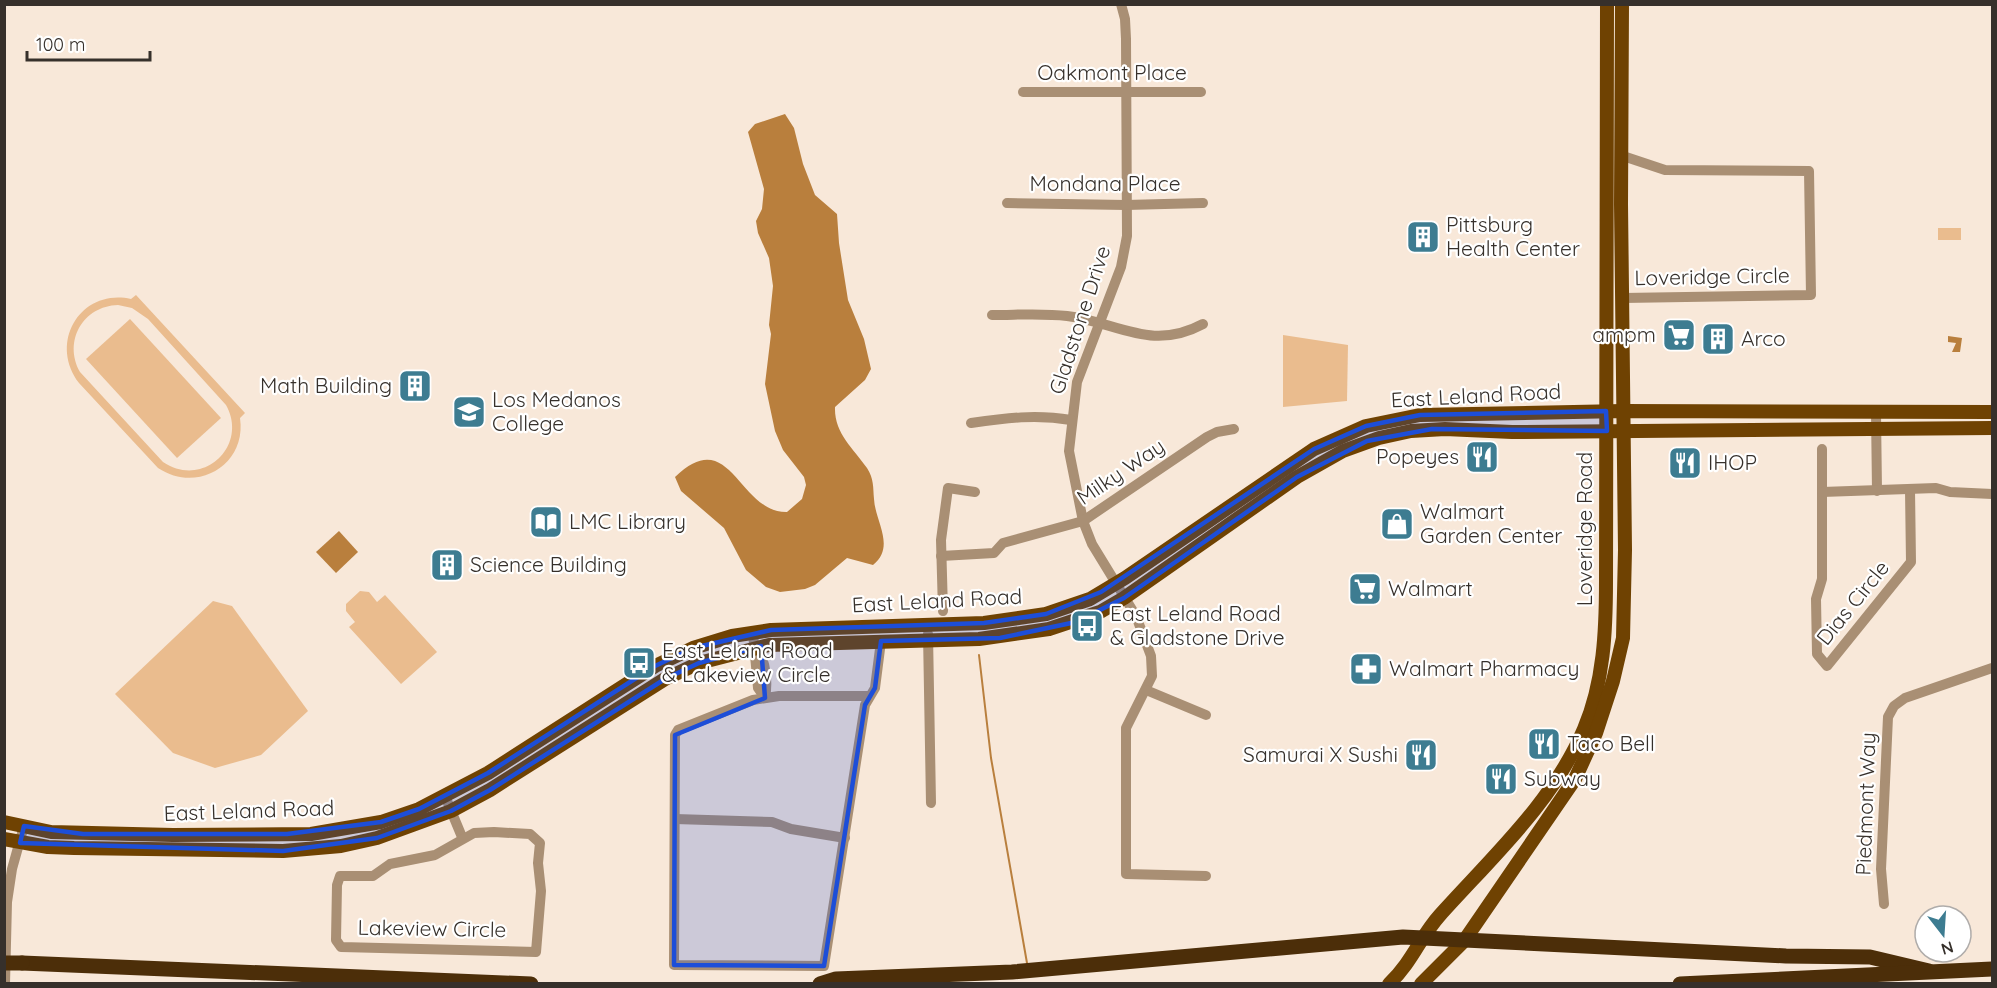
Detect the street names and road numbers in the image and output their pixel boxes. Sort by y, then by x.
street label: Oakmont Place [1037,59,1187,85]
street label: Mondana Place [1029,170,1181,196]
street label: Gladstone Drive [1043,242,1115,397]
street label: Loveridge Circle [1634,262,1790,290]
street label: East Leland Road [1390,378,1562,412]
street label: Milky Way [1072,432,1169,510]
street label: Loveridge Road [1571,452,1597,606]
street label: Dias Circle [1810,555,1894,650]
street label: East Leland Road [851,583,1023,617]
street label: Piedmont Way [1850,732,1880,876]
street label: East Leland Road [163,794,335,826]
street label: Lakeview Circle [357,914,507,942]

